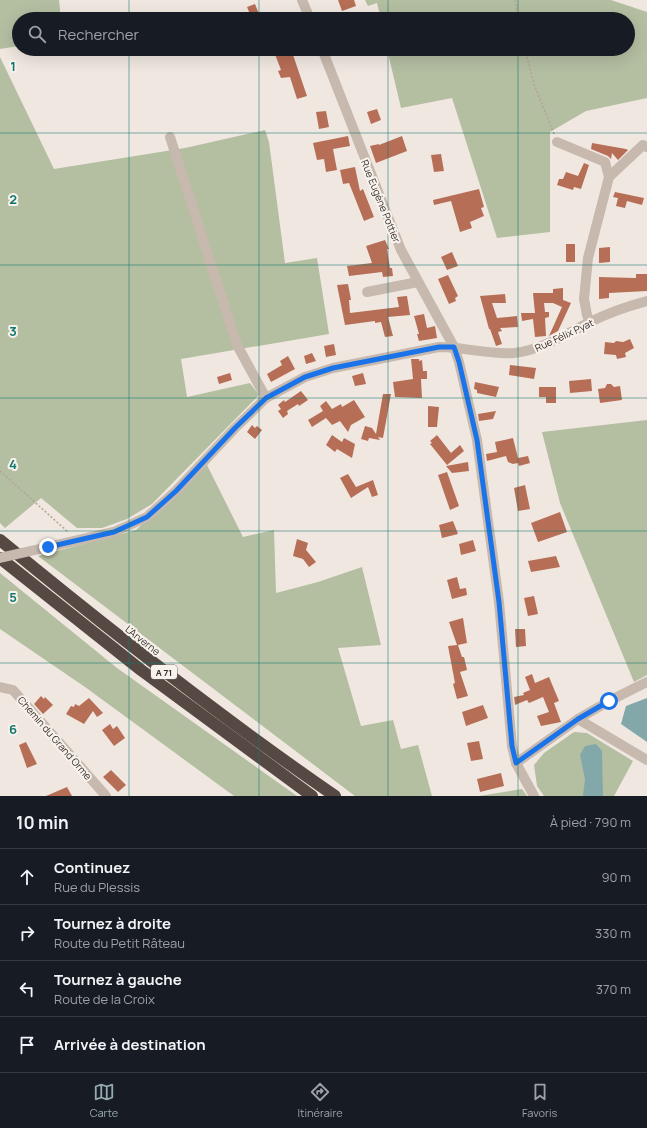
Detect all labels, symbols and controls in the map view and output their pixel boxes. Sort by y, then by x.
search box [12,12,635,56]
icon: search [26,23,48,45]
text: Rechercher [58,24,139,45]
text: 1 [10,57,16,75]
street label: Rue Eugène Pottier [358,157,404,245]
text: 2 [9,190,17,208]
street label: Rue Félix Pyat [532,315,596,355]
text: 3 [9,322,17,340]
text: 4 [9,455,17,473]
route end [39,538,57,556]
text: 5 [9,588,17,606]
street label: L'Arverne [123,622,164,658]
road number: A 71 [151,665,177,679]
route start [600,692,618,710]
street label: Chemin du Grand Orme [15,693,95,783]
text: 6 [9,720,17,738]
text: 10 min [16,811,69,834]
text: À pied · 790 m [550,813,631,831]
text: Continuez [54,857,130,878]
icon: ahead [16,866,38,888]
text: 90 m [601,868,631,886]
text: Rue du Plessis [54,878,140,896]
text: Tournez à droite [54,913,171,934]
icon: right [16,922,38,944]
text: 330 m [595,924,631,942]
text: Route du Petit Râteau [54,934,185,952]
text: Tournez à gauche [54,969,182,990]
icon: left [16,978,38,1000]
text: 370 m [596,980,631,998]
text: Route de la Croix [54,990,155,1008]
icon: arrive [16,1034,38,1056]
text: Arrivée à destination [54,1034,206,1055]
tab: Carte [90,1081,118,1120]
tab: Itinéraire [297,1081,343,1120]
tab: Favoris [522,1081,557,1120]

